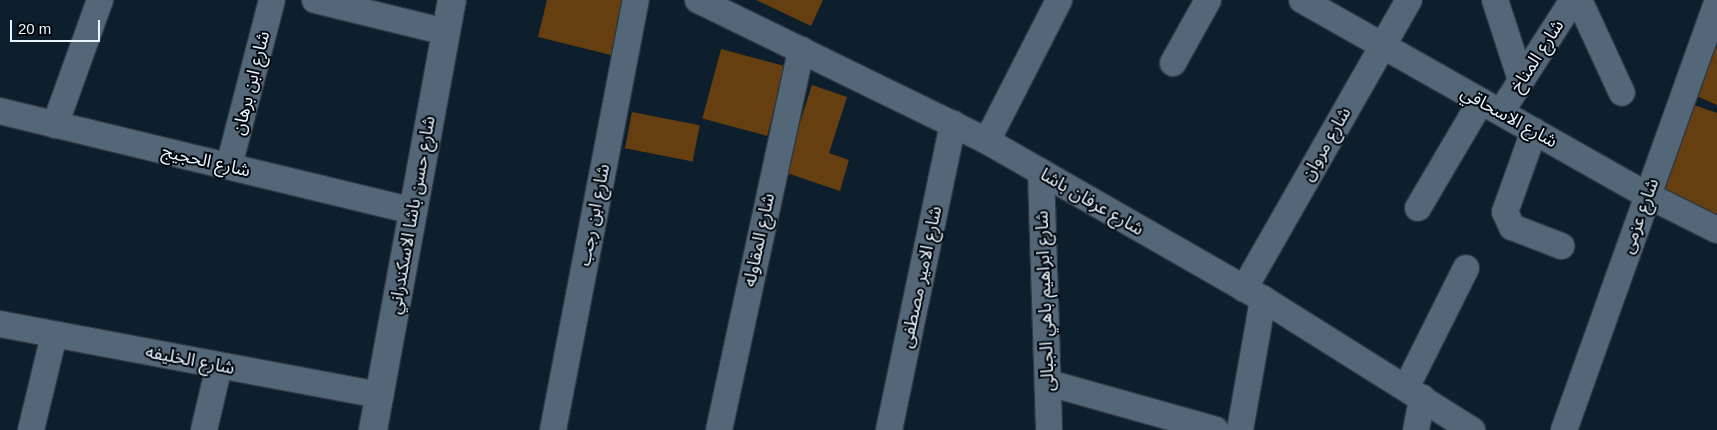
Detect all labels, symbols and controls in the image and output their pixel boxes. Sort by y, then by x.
scale bar [12,10,102,42]
street label: شارع المناخ [1506,16,1568,96]
text: 20 m [18,20,51,37]
street label: شارع ابن برهان [228,29,274,137]
street label: شارع الاسحاقي [1457,82,1561,152]
street label: شارع مروان [1296,103,1356,185]
street label: شارع حسن باشا الاسكندراني [384,114,440,316]
street label: شارع الحجيج [160,140,252,182]
street label: شارع ابن رجب [574,162,614,268]
street label: شارع عرفان باشا [1036,164,1148,240]
street label: شارع عزمى [1616,176,1664,256]
street label: شارع المقاوله [739,191,779,289]
street label: شارع الامير مصطفى [895,204,947,350]
street label: شارع ابراهيم باهي الجبالى [1031,210,1059,392]
street label: شارع الخليفه [144,341,236,379]

